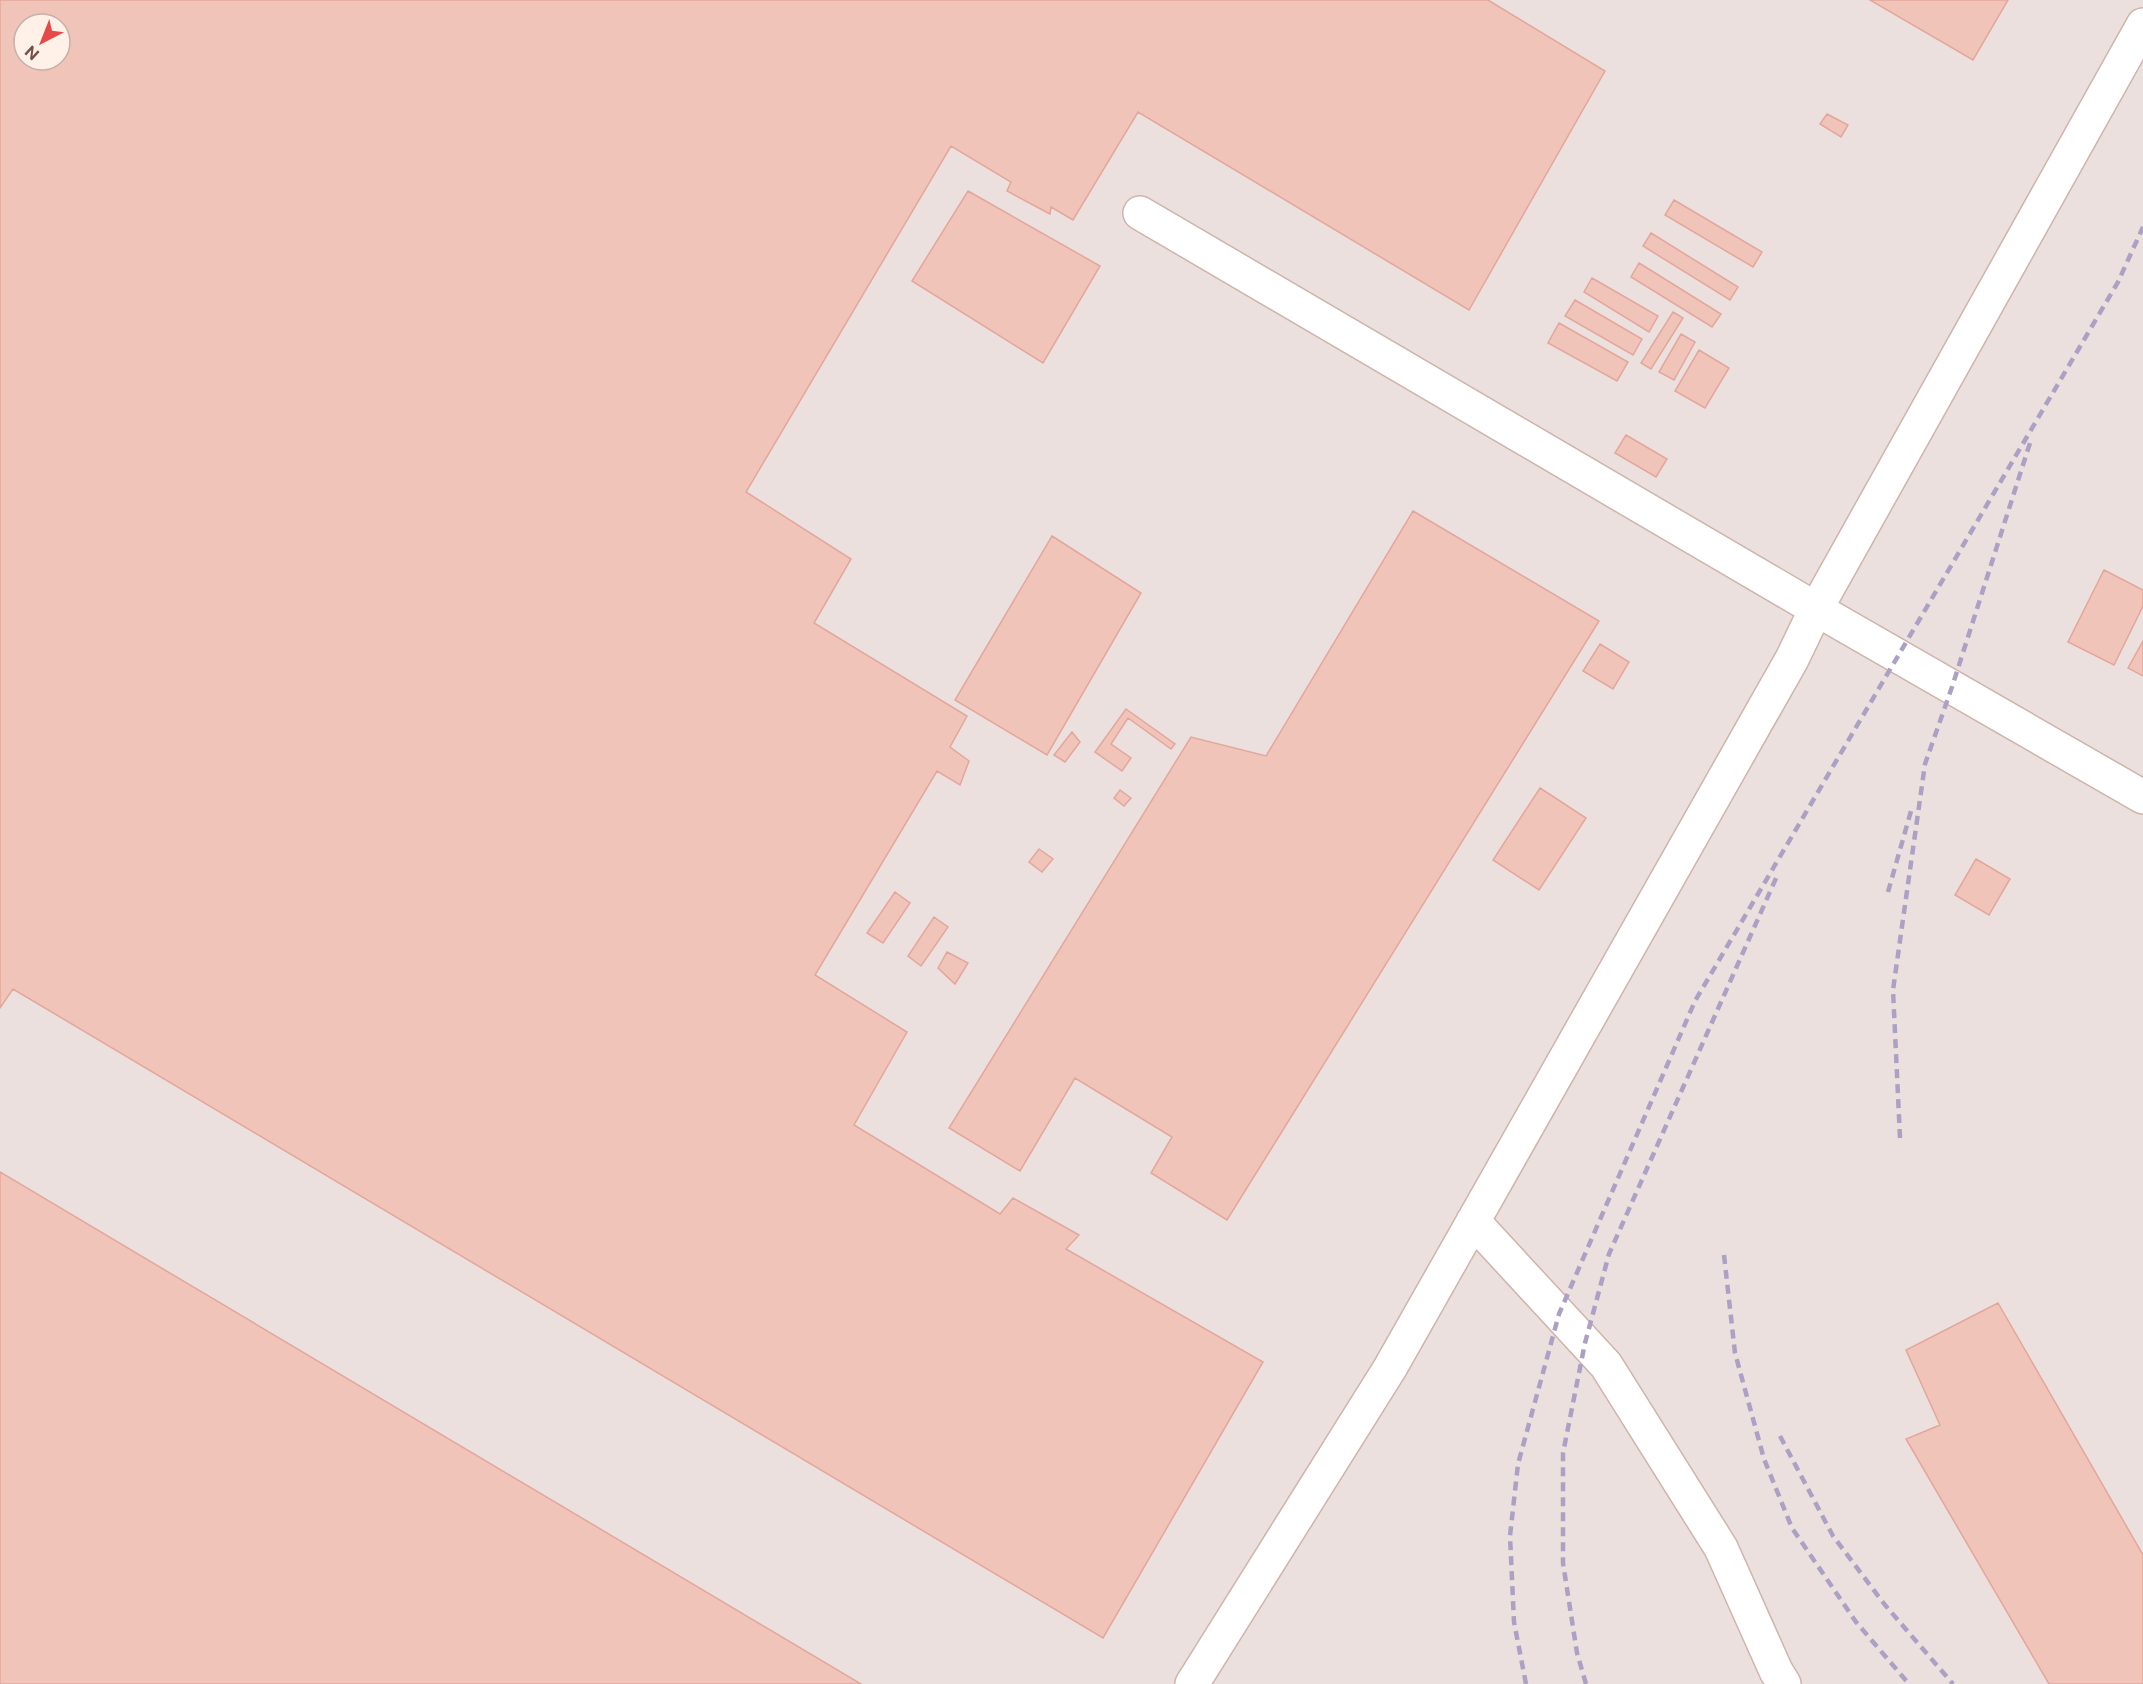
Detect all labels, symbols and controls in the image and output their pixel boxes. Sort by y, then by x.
north arrow [12,12,72,72]
text: N [21,42,43,64]

